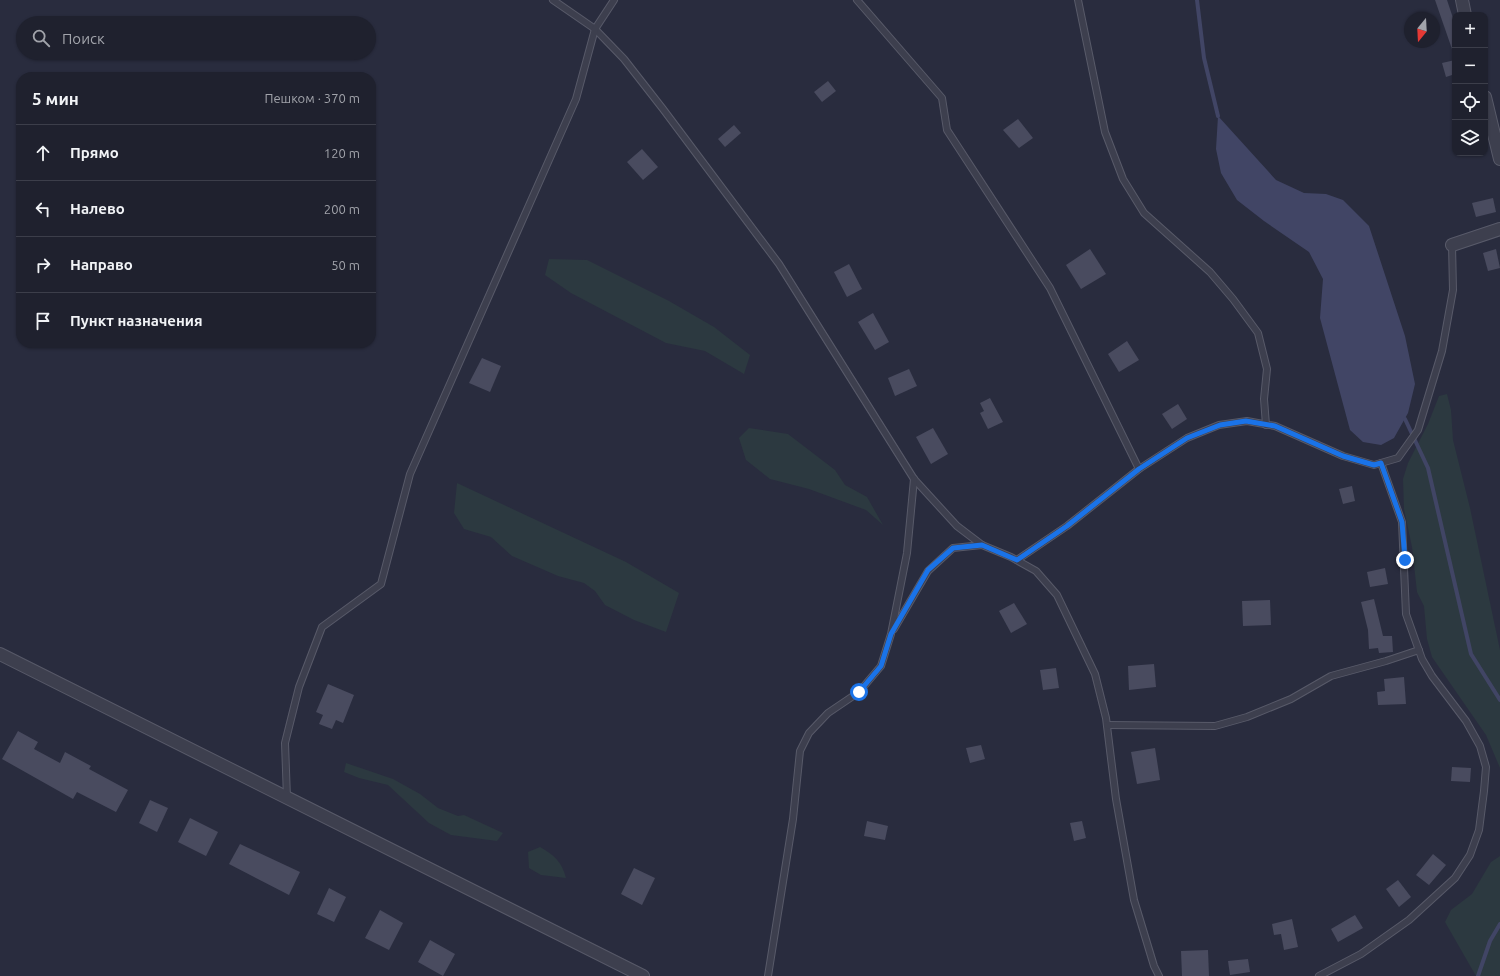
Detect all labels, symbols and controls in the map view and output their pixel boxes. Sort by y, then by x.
north arrow [1404,12,1440,48]
map controls [1452,12,1488,156]
button: + [1452,12,1488,48]
search box [16,16,376,60]
icon: search [30,27,52,49]
text: Поиск [62,30,105,47]
button: − [1452,48,1488,84]
button: locate [1452,84,1488,120]
text: 5 мин [32,89,79,108]
text: Пешком · 370 m [264,91,360,105]
button: layers [1452,120,1488,156]
icon: ahead [32,142,54,164]
text: Прямо [70,144,119,161]
text: 120 m [324,146,360,160]
icon: left [32,198,54,220]
text: Налево [70,200,125,217]
text: 200 m [324,202,360,216]
icon: right [32,254,54,276]
text: Направо [70,256,133,273]
text: 50 m [331,258,360,272]
icon: arrive [32,310,54,332]
text: Пункт назначения [70,312,203,329]
route end [1396,551,1414,569]
route start [850,683,868,701]

